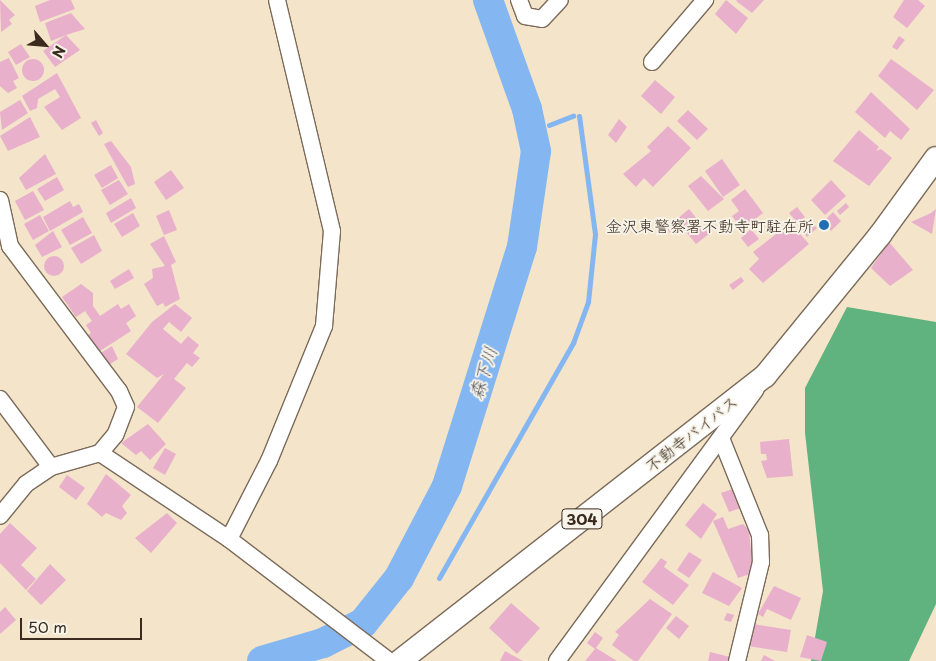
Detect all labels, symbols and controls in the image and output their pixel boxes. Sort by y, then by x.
north arrow [20,20,70,70]
text: N [47,42,71,62]
place label: 金沢東警察署不動寺町駐在所 [606,215,814,235]
marker: 金沢東警察署不動寺町駐在所 [818,219,830,231]
water label: 森下川 [465,344,501,402]
street label: 不動寺バイパス [641,391,741,475]
road number: 304 [561,506,603,532]
scale bar [22,608,145,640]
text: 50 m [28,615,67,638]

